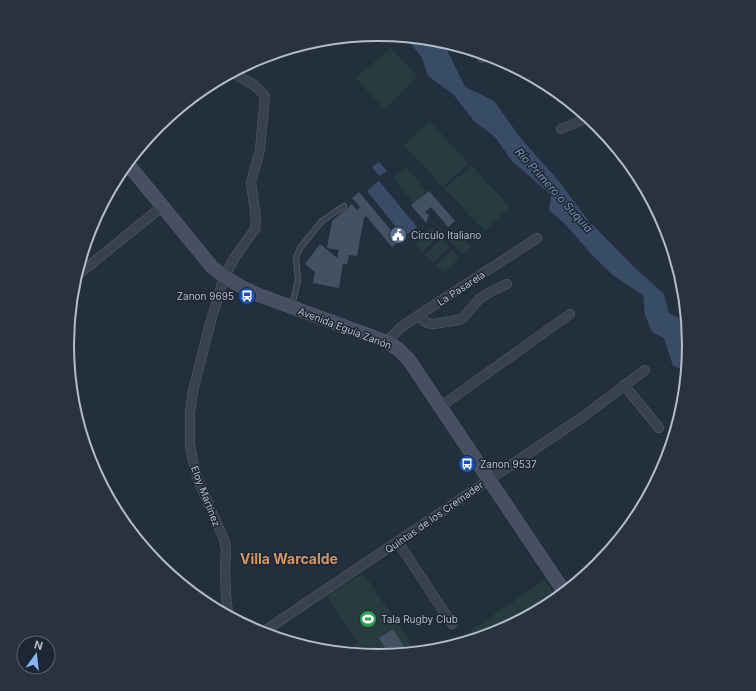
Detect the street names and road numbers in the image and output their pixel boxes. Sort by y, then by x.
street label: La Pasarela [435,268,487,308]
street label: Avenida Eguía Zanón [297,305,393,351]
street label: Eloy Martínez [189,464,223,528]
street label: Quintas de los Cremader [383,478,486,555]

